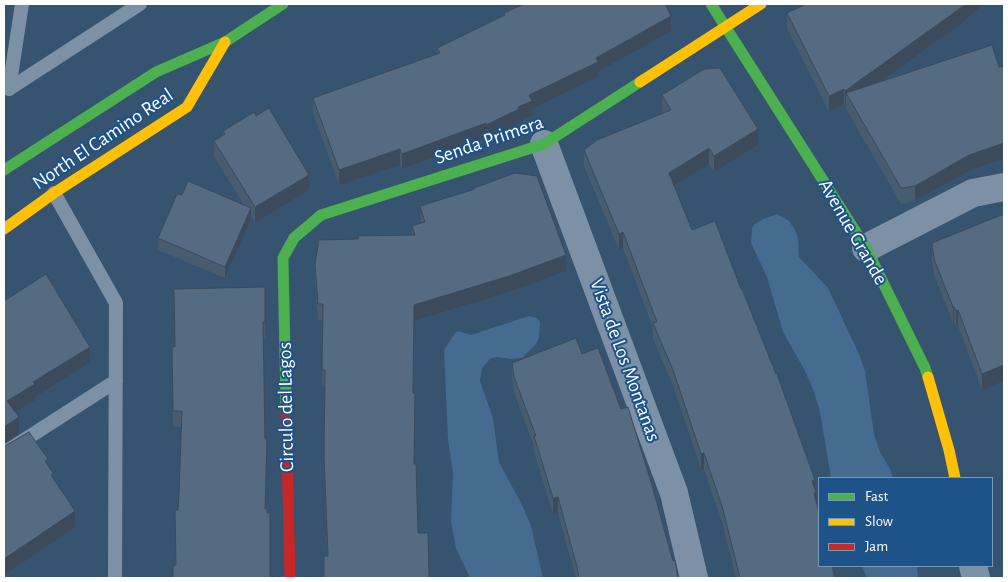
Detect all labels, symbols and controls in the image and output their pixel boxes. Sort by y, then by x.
street label: North El Camino Real [28,83,178,195]
street label: Senda Primera [431,110,547,170]
street label: Avenue Grande [813,175,893,289]
street label: Vista de Los Montanas [584,275,666,445]
street label: Circulo del Lagos [273,342,299,472]
legend [818,477,993,567]
text: Fast [865,489,888,504]
text: Slow [865,514,893,529]
text: Jam [865,539,888,554]

